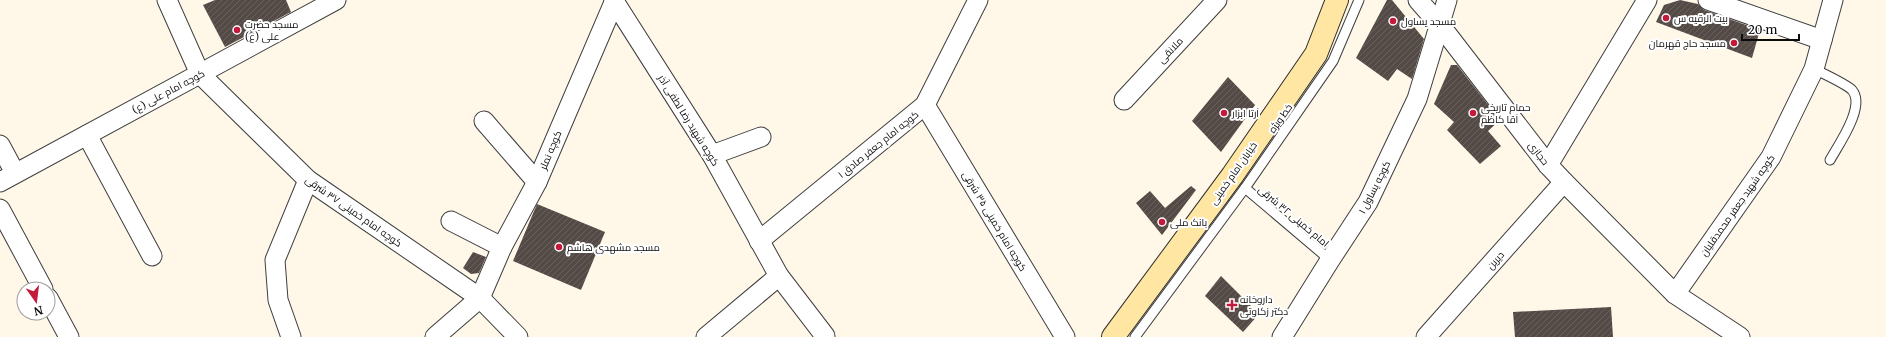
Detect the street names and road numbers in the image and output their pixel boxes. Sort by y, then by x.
street label: ملانقی [1155,35,1186,66]
street label: کوچه امام علی (ع) [130,67,207,117]
street label: کوچه شهید رضا لطفی آذر [655,71,722,168]
street label: خط ویژه [1266,101,1295,135]
street label: کوچه امام جعفر صادق ۱ [835,108,922,182]
street label: کوچه نملر [536,129,564,173]
street label: خیابان امام خمینی [1207,139,1261,208]
street label: حجازی [1525,139,1552,168]
street label: کوچه شهید جعفر محمدقلیان [1697,152,1777,259]
street label: کوچه یساول ۱ [1356,159,1393,216]
street label: کوچه امام خمینی ۳۵ شرقی [959,169,1030,274]
street label: کوچه امام خمینی ۳۷ شرقی [302,173,405,251]
street label: امام خمینی ۳۲ شرقی [1255,183,1332,251]
street label: دیرین [1484,248,1507,272]

